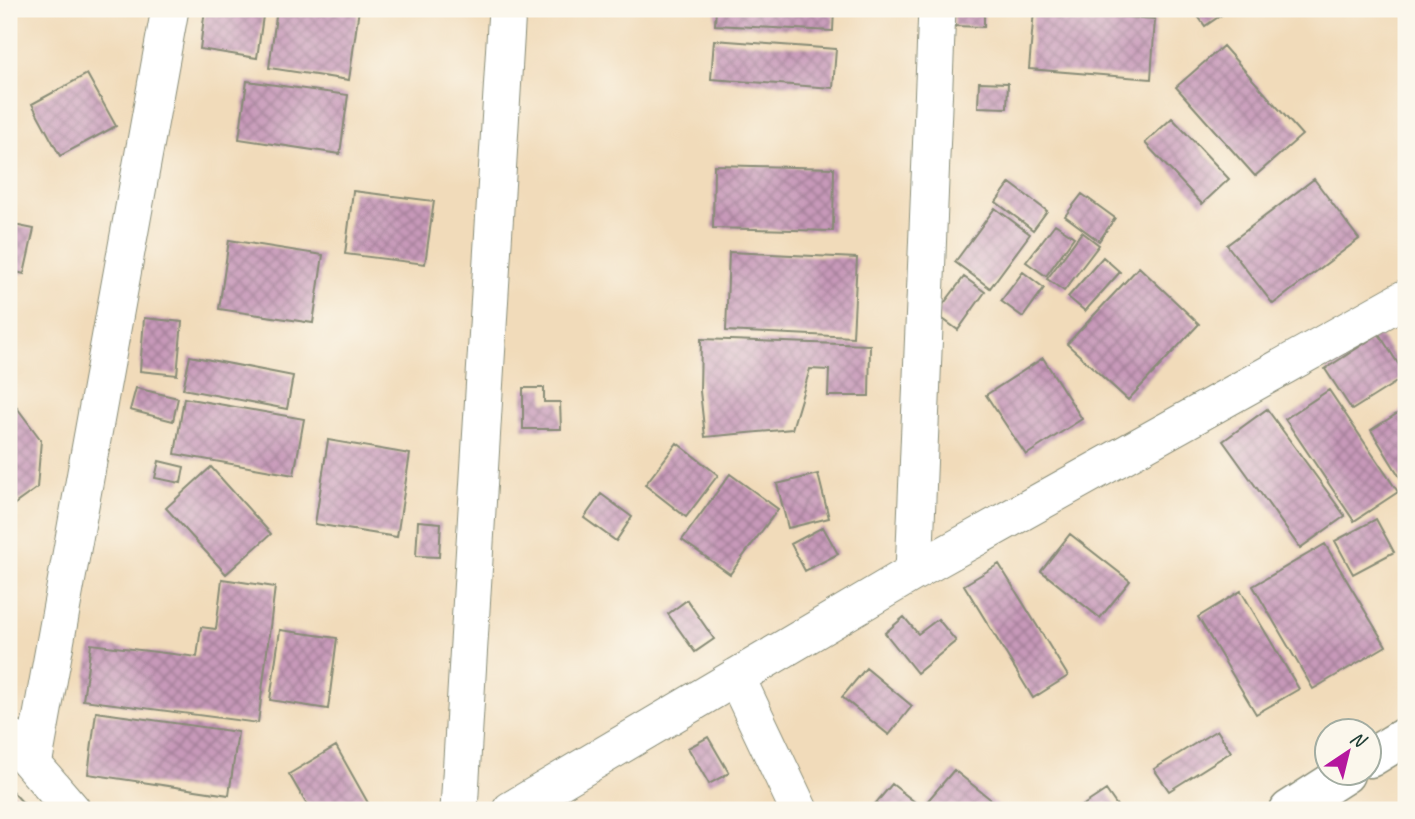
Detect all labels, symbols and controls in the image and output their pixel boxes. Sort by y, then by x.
north arrow [1314,718,1384,788]
text: N [1345,726,1372,754]

